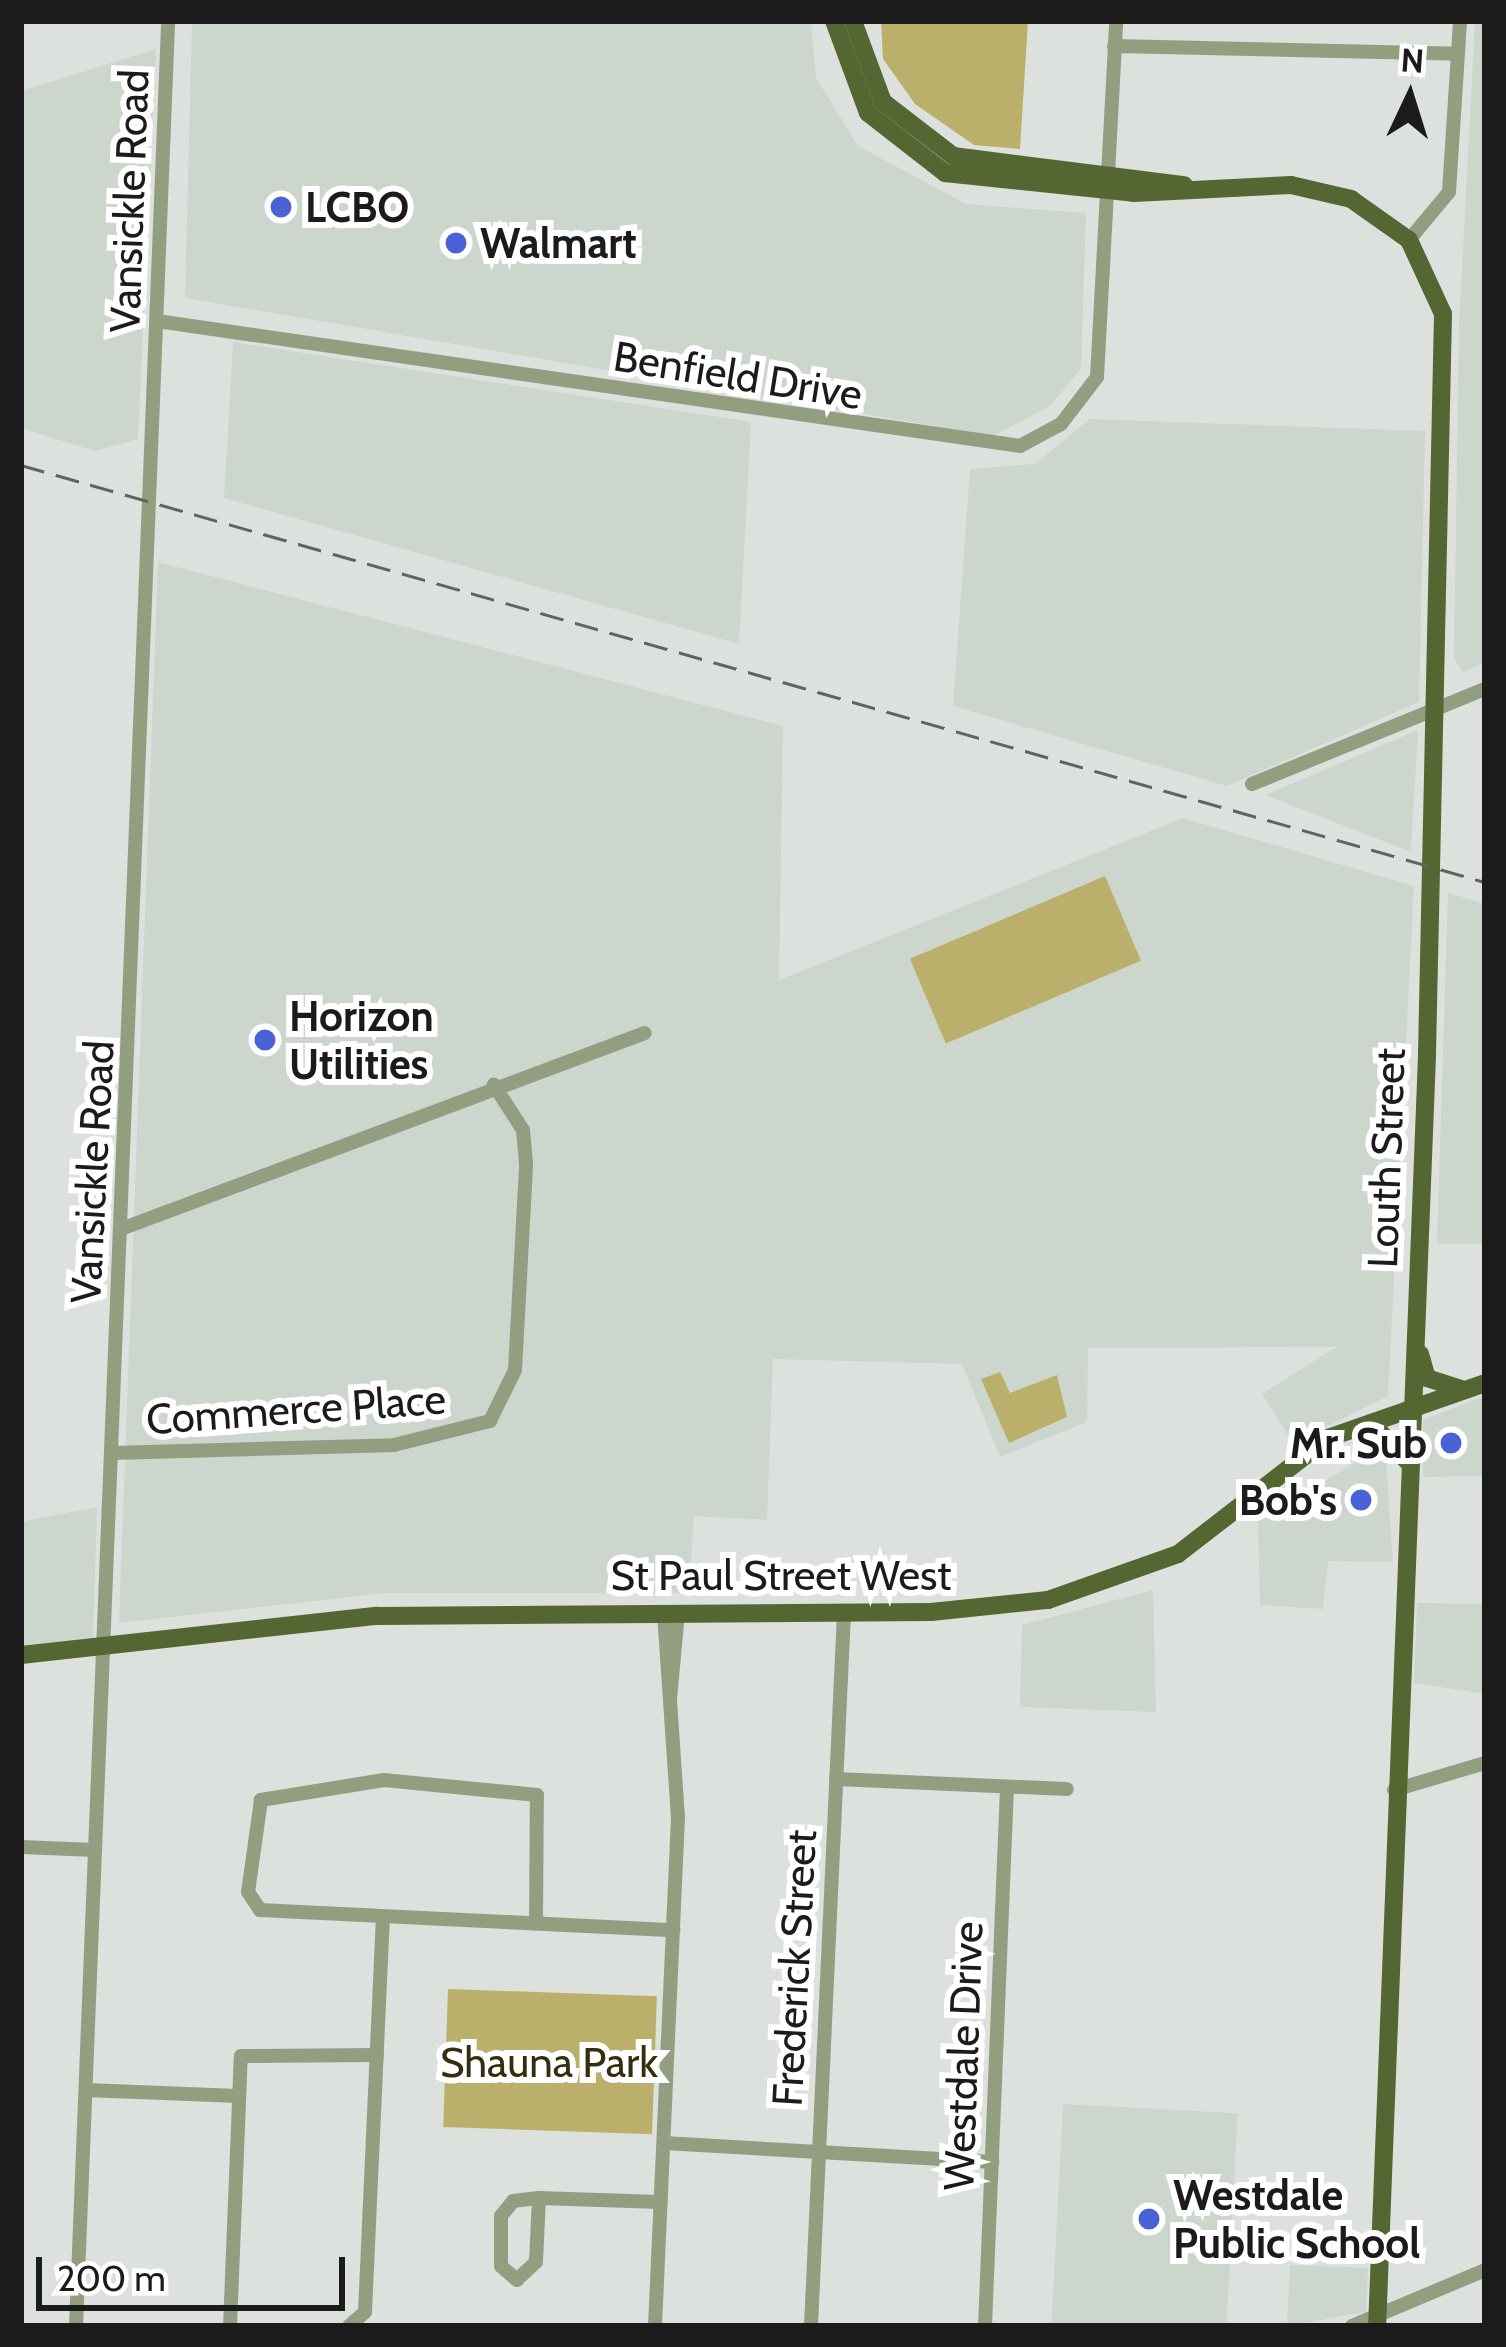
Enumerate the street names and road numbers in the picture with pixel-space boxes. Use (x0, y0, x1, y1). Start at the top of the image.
street label: Vansickle Road (99, 68, 159, 334)
street label: Benfield Drive (610, 330, 866, 420)
street label: Vansickle Road (60, 1039, 124, 1305)
street label: Louth Street (1357, 1047, 1415, 1269)
street label: Commerce Place (145, 1373, 447, 1445)
street label: St Paul Street West (611, 1550, 951, 1600)
street label: Frederick Street (762, 1829, 826, 2107)
street label: Westdale Drive (933, 1921, 993, 2191)

